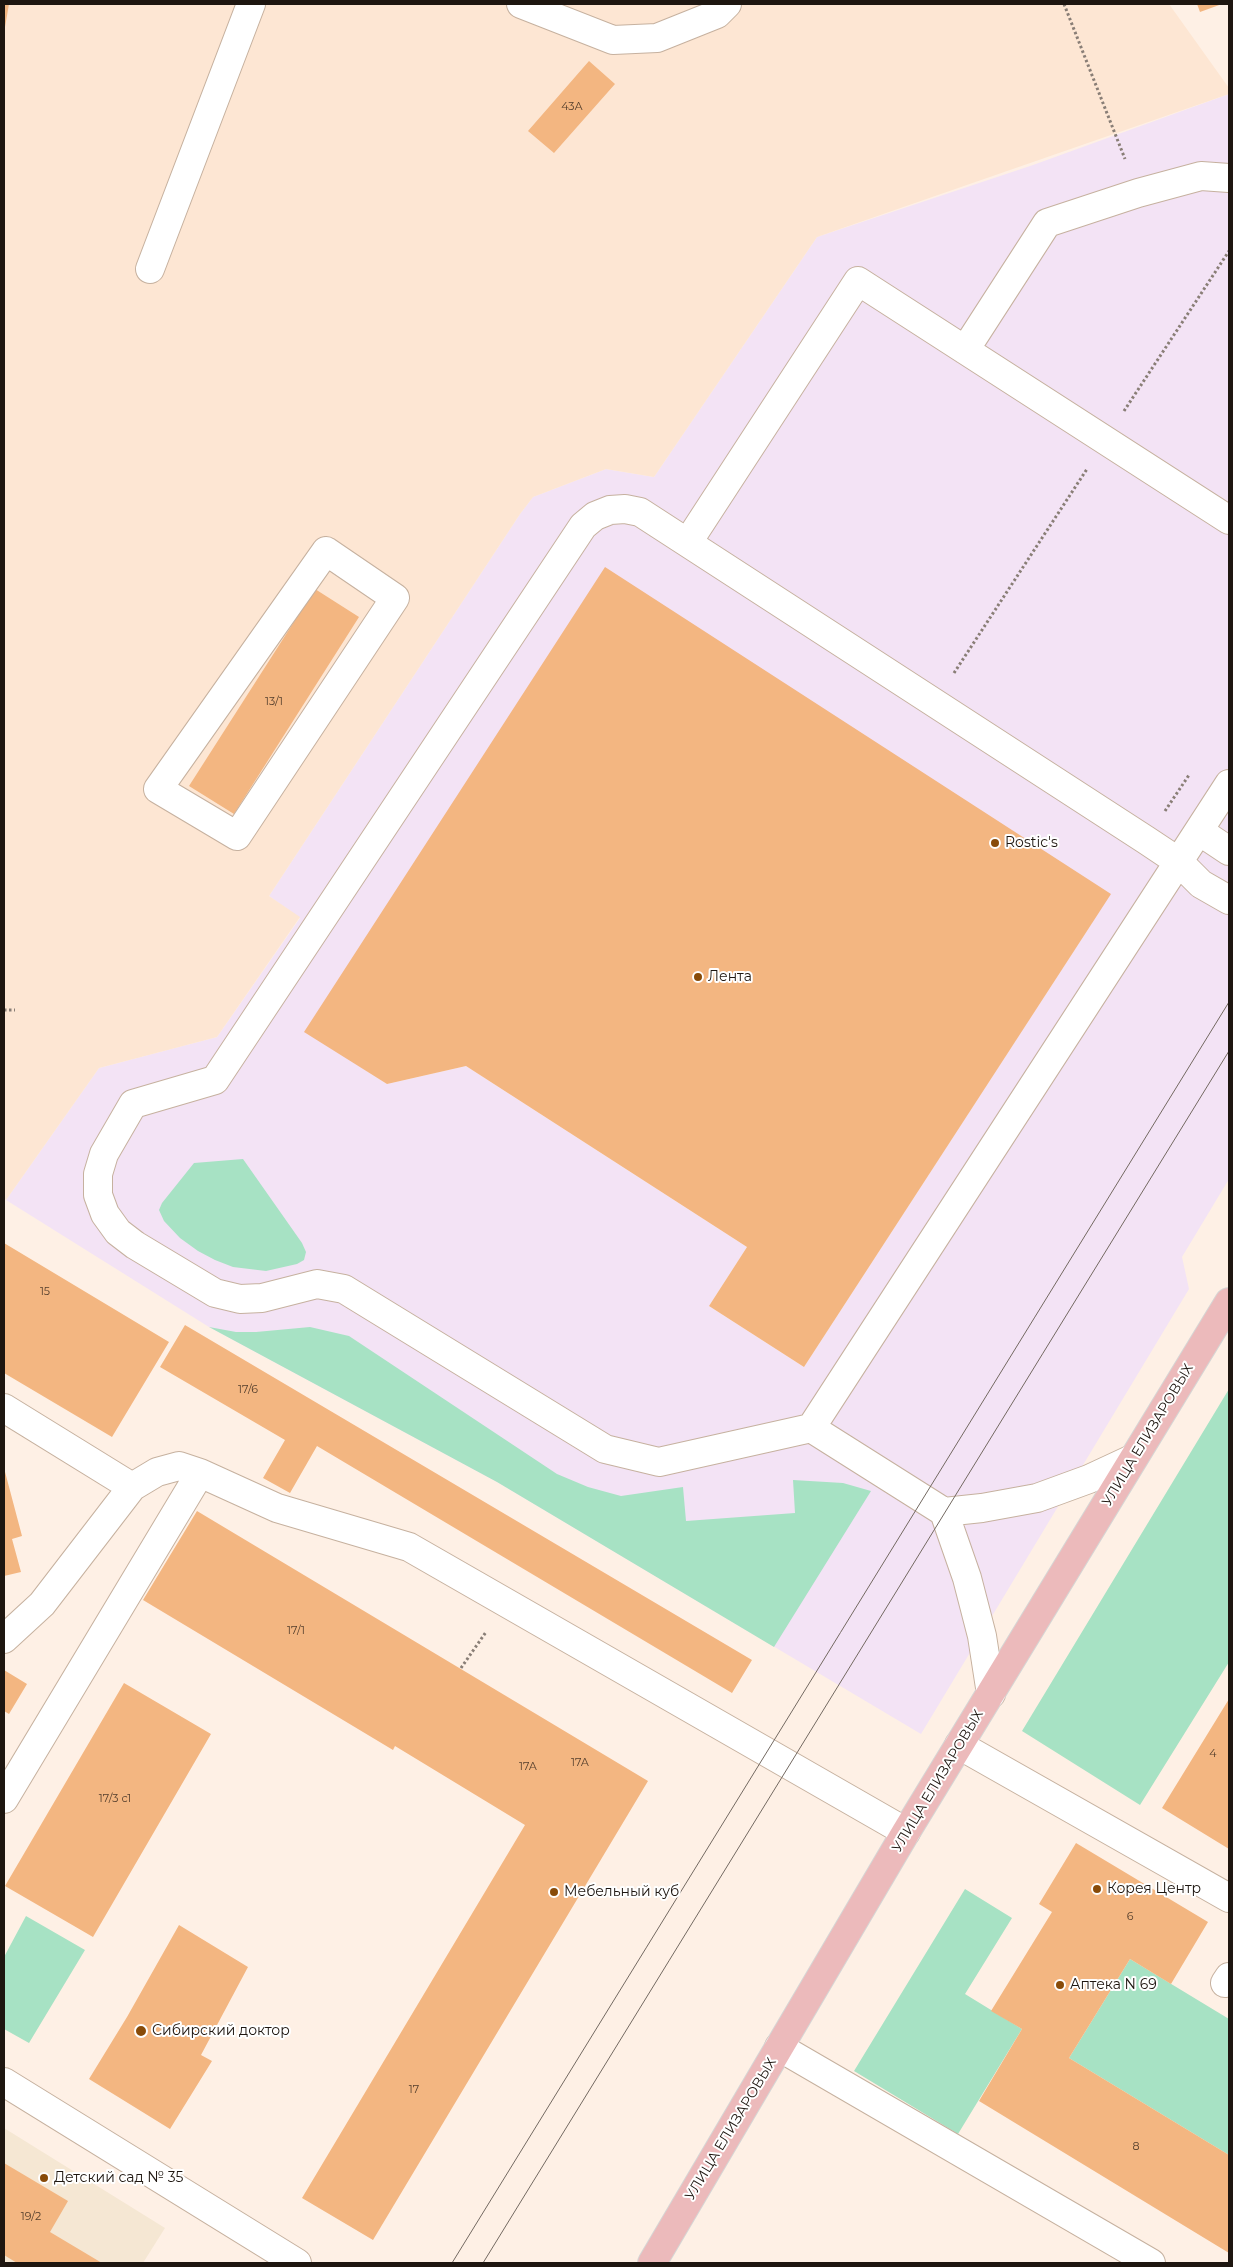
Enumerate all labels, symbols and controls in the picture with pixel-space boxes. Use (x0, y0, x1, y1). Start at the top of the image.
house number: 43А (561, 100, 583, 114)
house number: 13/1 (265, 695, 283, 709)
place label: Rostic's (1005, 835, 1058, 851)
marker: Rostic's (989, 837, 1001, 849)
place label: Лента (708, 969, 752, 985)
marker: Лента (692, 971, 704, 983)
house number: 15 (40, 1285, 50, 1299)
street label: УЛИЦА ЕЛИЗАРОВЫХ (1099, 1361, 1197, 1509)
house number: 17/6 (238, 1383, 258, 1397)
house number: 17/1 (287, 1624, 305, 1638)
street label: УЛИЦА ЕЛИЗАРОВЫХ (889, 1707, 987, 1855)
house number: 4 (1209, 1747, 1217, 1761)
house number: 17А (571, 1756, 589, 1770)
house number: 17А (519, 1760, 537, 1774)
house number: 17/3 с1 (99, 1792, 131, 1806)
place label: Корея Центр (1107, 1881, 1201, 1897)
marker: Корея Центр (1091, 1883, 1103, 1895)
place label: Мебельный куб (564, 1884, 679, 1900)
marker: Мебельный куб (548, 1886, 560, 1898)
house number: 6 (1127, 1910, 1133, 1924)
place label: Аптека N 69 (1070, 1977, 1157, 1993)
marker: Аптека N 69 (1054, 1979, 1066, 1991)
place label: Сибирский доктор (152, 2023, 290, 2039)
marker: Сибирский доктор (134, 2024, 148, 2038)
street label: УЛИЦА ЕЛИЗАРОВЫХ (682, 2055, 780, 2203)
house number: 17 (409, 2083, 419, 2097)
house number: 8 (1132, 2140, 1140, 2154)
place label: Детский сад № 35 (54, 2170, 183, 2186)
marker: Детский сад № 35 (38, 2172, 50, 2184)
house number: 19/2 (21, 2210, 41, 2224)

